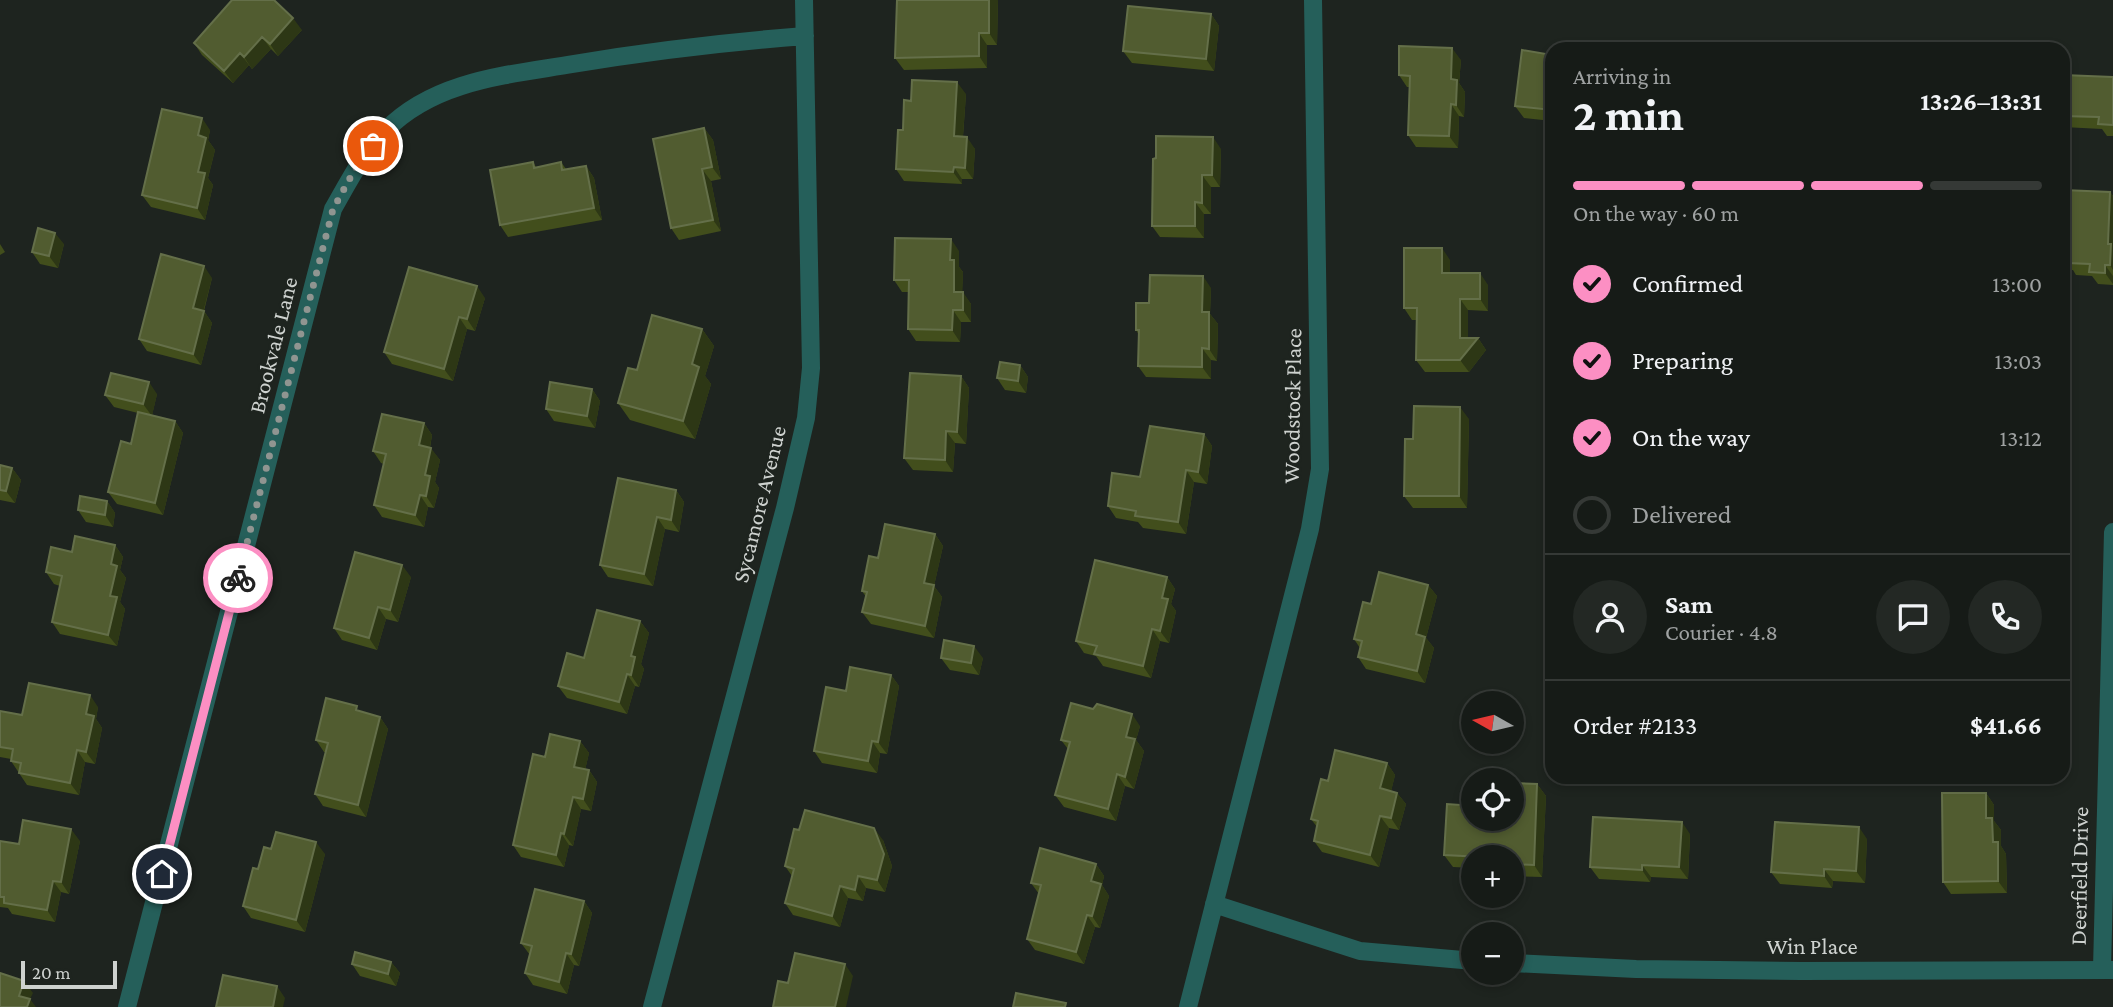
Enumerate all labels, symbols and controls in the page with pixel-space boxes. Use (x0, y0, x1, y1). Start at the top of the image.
text: Arriving in (1573, 63, 1671, 89)
text: 13:26–13:31 (1920, 87, 2042, 116)
text: 2 min (1573, 89, 1684, 140)
pin (343, 116, 403, 176)
icon: bag (354, 127, 392, 165)
text: On the way · 60 m (1573, 200, 1739, 226)
icon: check (1573, 265, 1611, 303)
text: Confirmed (1632, 269, 1743, 298)
text: 13:00 (1992, 271, 2042, 297)
street label: Brookvale Lane (243, 274, 303, 416)
street label: Woodstock Place (1278, 328, 1306, 484)
icon: check (1573, 342, 1611, 380)
text: Preparing (1632, 346, 1733, 375)
text: 13:03 (1994, 348, 2042, 374)
icon: check (1573, 419, 1611, 457)
street label: Sycamore Avenue (727, 423, 791, 585)
text: On the way (1632, 423, 1750, 452)
text: 13:12 (2000, 425, 2042, 451)
text: Delivered (1632, 500, 1731, 529)
courier (203, 543, 273, 613)
icon: bike (219, 559, 257, 597)
button: person (1573, 580, 1647, 654)
button: chat (1876, 580, 1950, 654)
button: phone (1968, 580, 2042, 654)
text: Sam (1665, 590, 1713, 619)
text: Courier · 4.8 (1665, 619, 1778, 645)
north arrow (1461, 691, 1524, 754)
map controls (1461, 691, 1524, 985)
text: Order #2133 (1573, 711, 1697, 740)
text: $41.66 (1970, 711, 2042, 740)
button: locate (1461, 768, 1524, 831)
street label: Deerfield Drive (2065, 806, 2093, 946)
pin (132, 844, 192, 904)
button: + (1461, 845, 1524, 908)
icon: home (143, 855, 181, 893)
button: − (1461, 922, 1524, 985)
street label: Win Place (1766, 933, 1858, 959)
scale bar (21, 958, 117, 990)
text: 20 m (32, 962, 71, 983)

